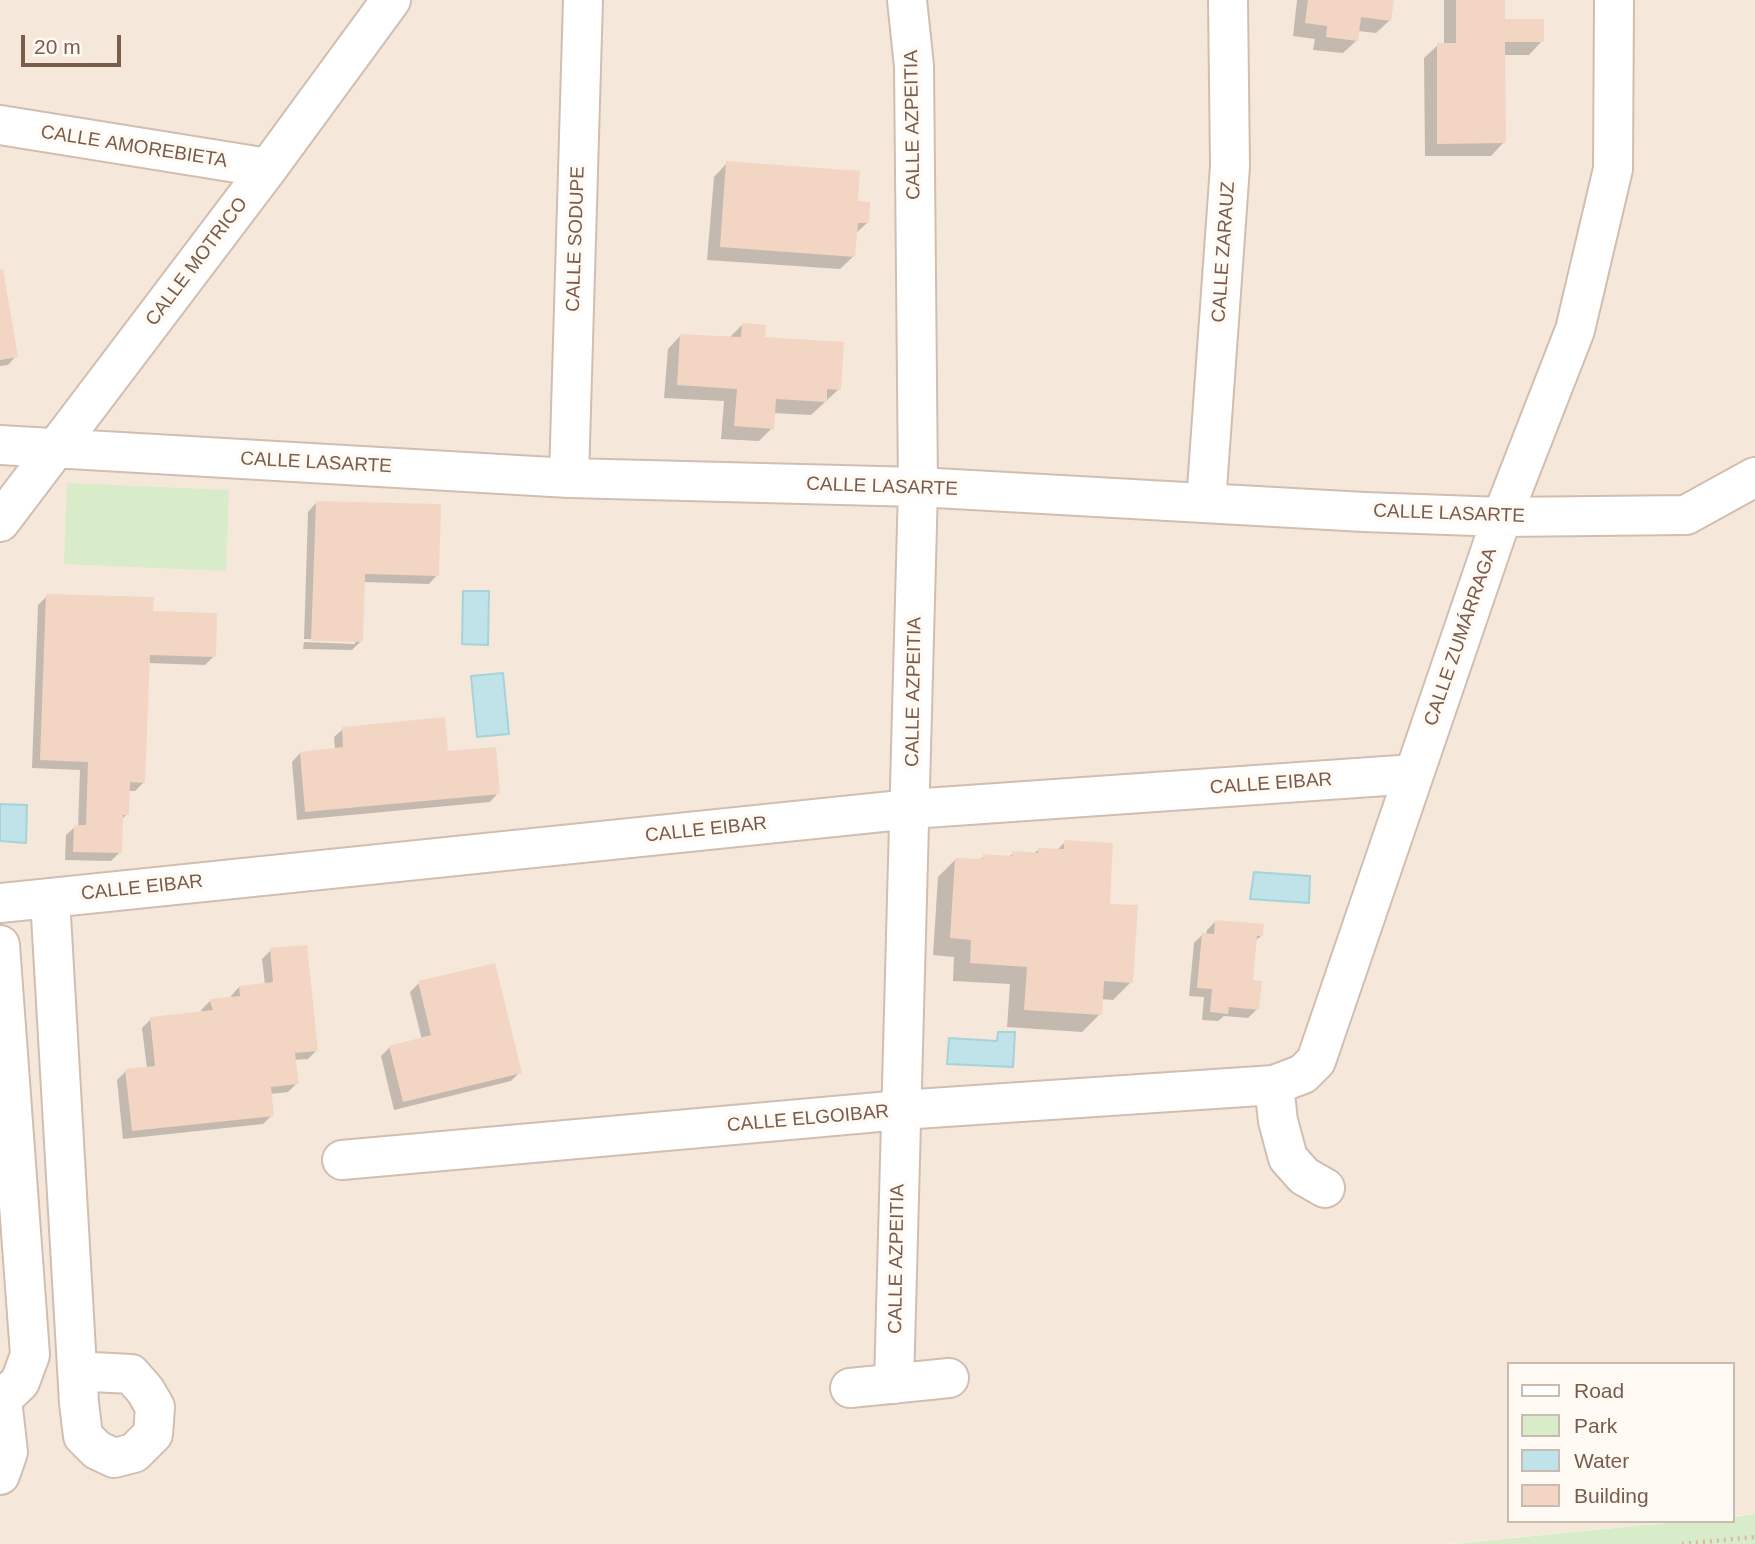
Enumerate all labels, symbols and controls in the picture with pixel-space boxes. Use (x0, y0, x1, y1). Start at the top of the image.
scale bar (24, 21, 124, 65)
text: 20 m (34, 35, 81, 58)
street label: CALLE AZPEITIA (900, 50, 926, 200)
street label: CALLE AMOREBIETA (39, 121, 229, 173)
street label: CALLE SODUPE (562, 166, 590, 312)
street label: CALLE ZARAUZ (1208, 181, 1240, 323)
street label: CALLE MOTRICO (141, 193, 253, 331)
street label: CALLE LASARTE (240, 448, 392, 478)
street label: CALLE LASARTE (806, 473, 958, 501)
street label: CALLE LASARTE (1373, 500, 1525, 528)
street label: CALLE ZUMÁRRAGA (1420, 545, 1502, 729)
street label: CALLE AZPEITIA (901, 617, 927, 767)
street label: CALLE EIBAR (1209, 768, 1333, 800)
street label: CALLE EIBAR (644, 812, 768, 848)
street label: CALLE EIBAR (80, 870, 204, 906)
street label: CALLE ELGOIBAR (726, 1101, 890, 1137)
street label: CALLE AZPEITIA (884, 1184, 910, 1334)
legend (1506, 1362, 1734, 1523)
text: Road (1574, 1379, 1624, 1402)
text: Park (1574, 1414, 1617, 1437)
text: Water (1574, 1449, 1629, 1472)
text: Building (1574, 1484, 1649, 1507)

